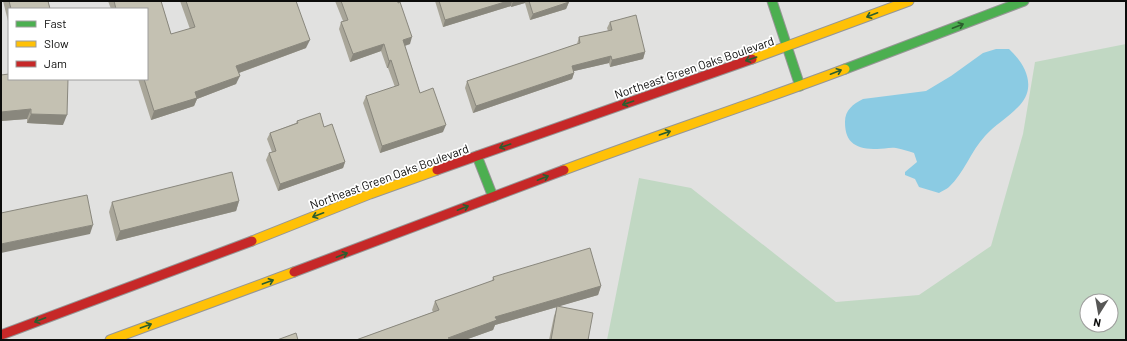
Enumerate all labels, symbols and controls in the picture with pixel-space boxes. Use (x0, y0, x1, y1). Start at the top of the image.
legend (8, 8, 148, 80)
one-way arrow (867, 11, 879, 19)
text: Fast (44, 16, 67, 30)
one-way arrow (951, 21, 963, 29)
street label: Northeast Green Oaks Boulevard (612, 33, 776, 101)
text: Slow (44, 36, 69, 50)
text: Jam (44, 56, 67, 70)
one-way arrow (745, 56, 757, 64)
one-way arrow (830, 68, 843, 75)
one-way arrow (622, 99, 634, 107)
one-way arrow (658, 129, 671, 136)
street label: Northeast Green Oaks Boulevard (308, 141, 470, 211)
one-way arrow (499, 143, 512, 150)
one-way arrow (537, 173, 549, 181)
one-way arrow (457, 204, 469, 212)
one-way arrow (312, 212, 324, 220)
one-way arrow (335, 250, 347, 258)
one-way arrow (262, 278, 275, 285)
north arrow (1079, 293, 1119, 333)
text: N (1092, 316, 1102, 330)
one-way arrow (35, 317, 47, 325)
one-way arrow (140, 322, 152, 330)

